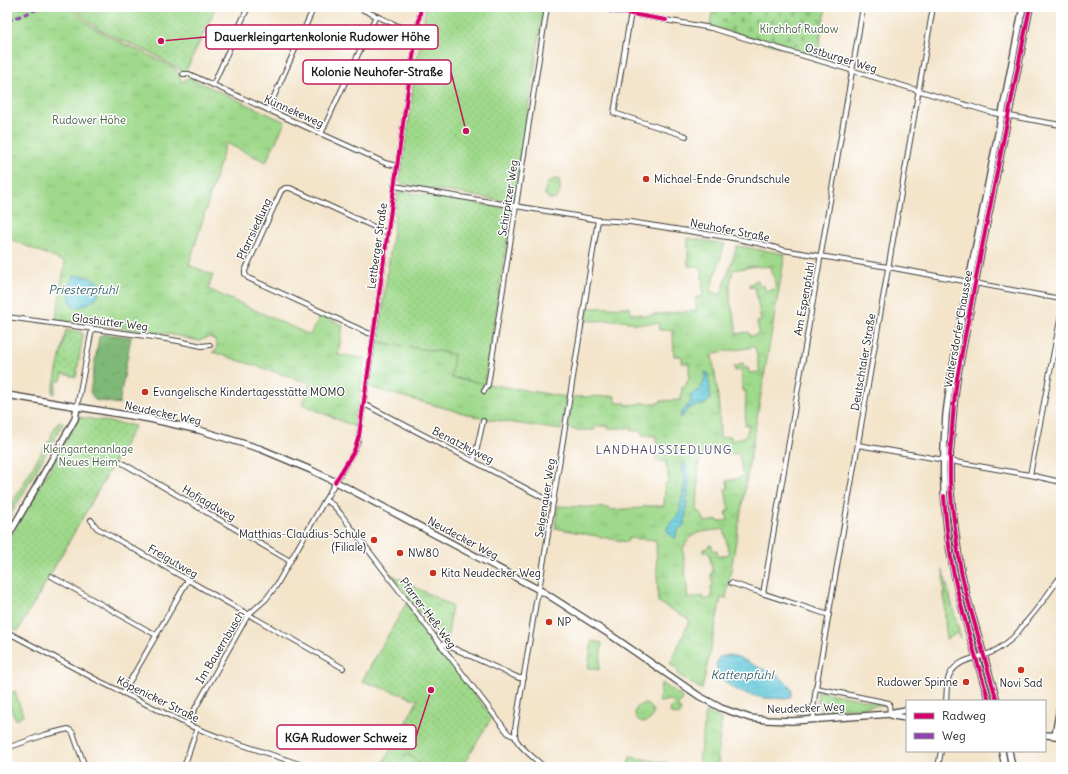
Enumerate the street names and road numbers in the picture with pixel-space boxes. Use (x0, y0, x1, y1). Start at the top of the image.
street label: Ostburger Weg (803, 40, 879, 76)
street label: Künnekeweg (262, 92, 326, 130)
street label: Schirpitzer Weg (495, 159, 521, 237)
street label: Pfarrsiedlung (234, 196, 274, 262)
street label: Lettberger Straße (364, 202, 390, 290)
street label: Neuhofer Straße (689, 215, 771, 245)
street label: Am Espenpfuhl (791, 261, 817, 337)
street label: Waltersdorfer Chaussee (941, 269, 975, 389)
street label: Glashütter Weg (71, 310, 149, 334)
street label: Deutschtaler Straße (848, 312, 878, 412)
street label: Neudecker Weg (123, 398, 203, 428)
street label: Benatzkyweg (430, 423, 496, 467)
street label: Selgenauer Weg (532, 457, 558, 539)
street label: Hofjagdweg (180, 482, 238, 524)
street label: Neudecker Weg (425, 514, 501, 562)
street label: Freigutweg (146, 541, 200, 581)
street label: Pfarrer-Heß-Weg (397, 575, 459, 651)
street label: Im Bauernbusch (193, 608, 247, 686)
street label: Köpenicker Straße (114, 673, 202, 725)
street label: Neudecker Weg (767, 700, 845, 716)

